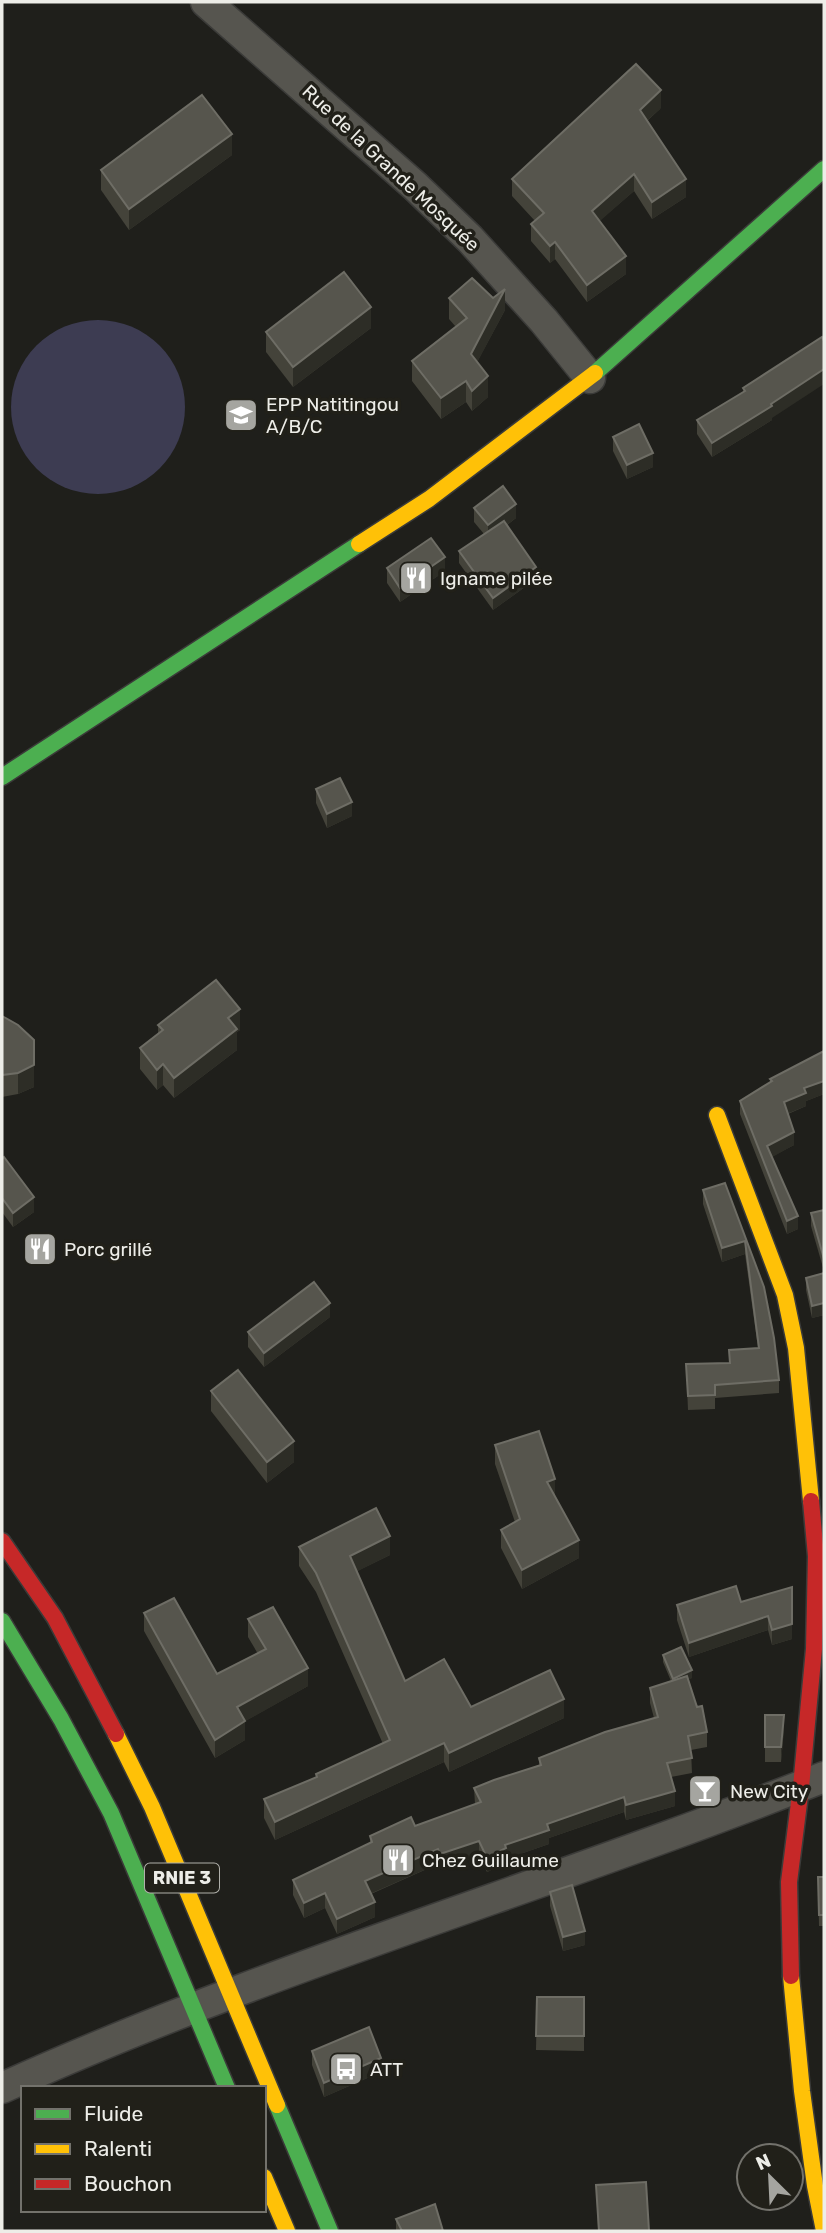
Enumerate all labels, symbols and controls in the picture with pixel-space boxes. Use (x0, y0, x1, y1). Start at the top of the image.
street label: Rue de la Grande Mosquée (298, 80, 484, 256)
place label: EPP Natitingou A/B/C (266, 393, 399, 438)
school or university icon: EPP Natitingou A/B/C (222, 396, 260, 434)
restaurant icon: Igname pilée (397, 559, 435, 597)
place label: Igname pilée (440, 567, 553, 590)
restaurant icon: Porc grillé (21, 1230, 59, 1268)
place label: Porc grillé (64, 1238, 152, 1261)
bar icon: New City (686, 1772, 724, 1810)
place label: New City (730, 1780, 808, 1803)
restaurant icon: Chez Guillaume (379, 1841, 417, 1879)
place label: Chez Guillaume (422, 1849, 559, 1872)
road number: RNIE 3 (145, 1864, 219, 1892)
bus stop icon: ATT (327, 2050, 365, 2088)
place label: ATT (370, 2058, 403, 2081)
legend (21, 2086, 266, 2212)
text: Fluide (84, 2101, 143, 2126)
text: Ralenti (84, 2136, 152, 2161)
north arrow (735, 2142, 805, 2212)
text: N (752, 2149, 774, 2175)
text: Bouchon (84, 2171, 172, 2196)

